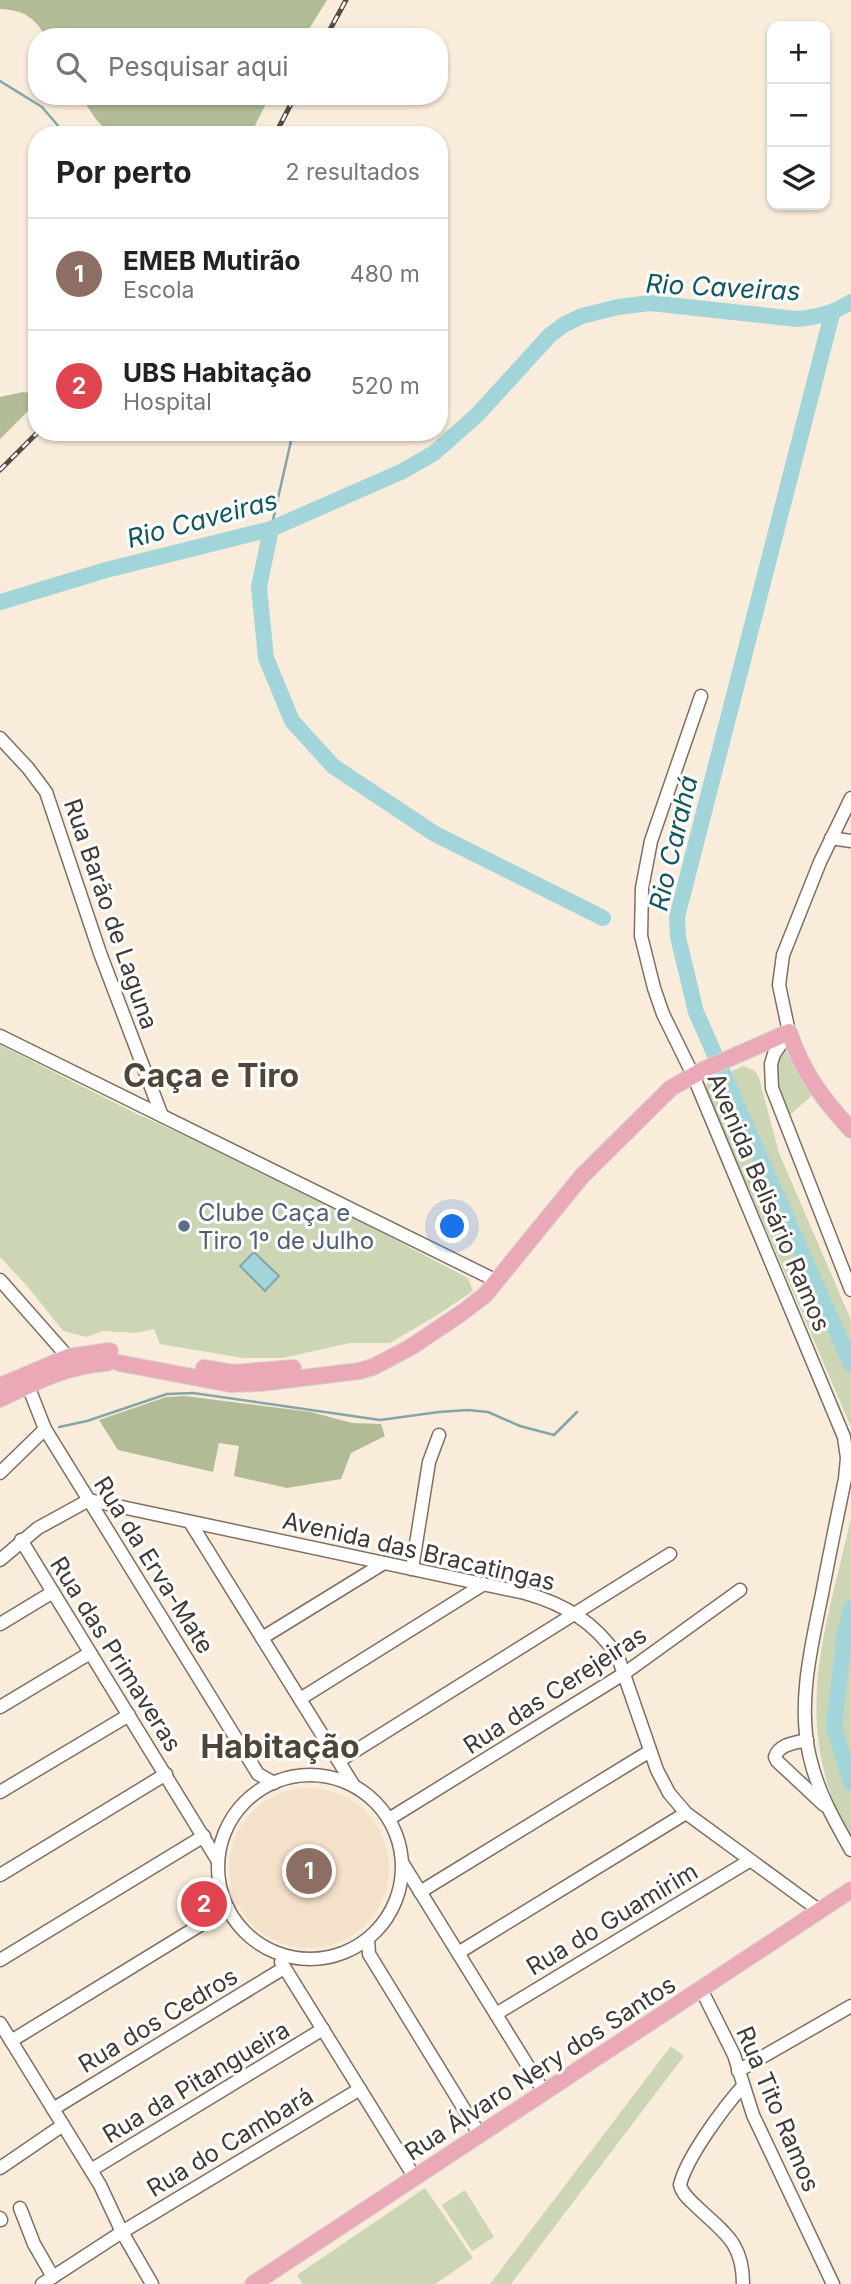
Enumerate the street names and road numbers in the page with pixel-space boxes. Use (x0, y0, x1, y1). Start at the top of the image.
street label: Rua Barão de Laguna (58, 795, 164, 1033)
street label: Avenida Belisário Ramos (701, 1069, 837, 1335)
street label: Rua da Erva-Mate (88, 1471, 220, 1659)
street label: Avenida das Bracatingas (280, 1506, 558, 1596)
street label: Rua das Primaveras (44, 1551, 188, 1757)
street label: Rua das Cerejeiras (458, 1620, 652, 1760)
street label: Rua do Guamirim (521, 1857, 703, 1981)
street label: Rua dos Cedros (73, 1961, 243, 2079)
street label: Rua Álvaro Nery dos Santos (399, 1969, 681, 2166)
street label: Rua da Pitangueira (97, 2015, 295, 2149)
street label: Rua Tito Ramos (730, 2022, 826, 2196)
street label: Rua do Cambará (142, 2081, 318, 2203)

